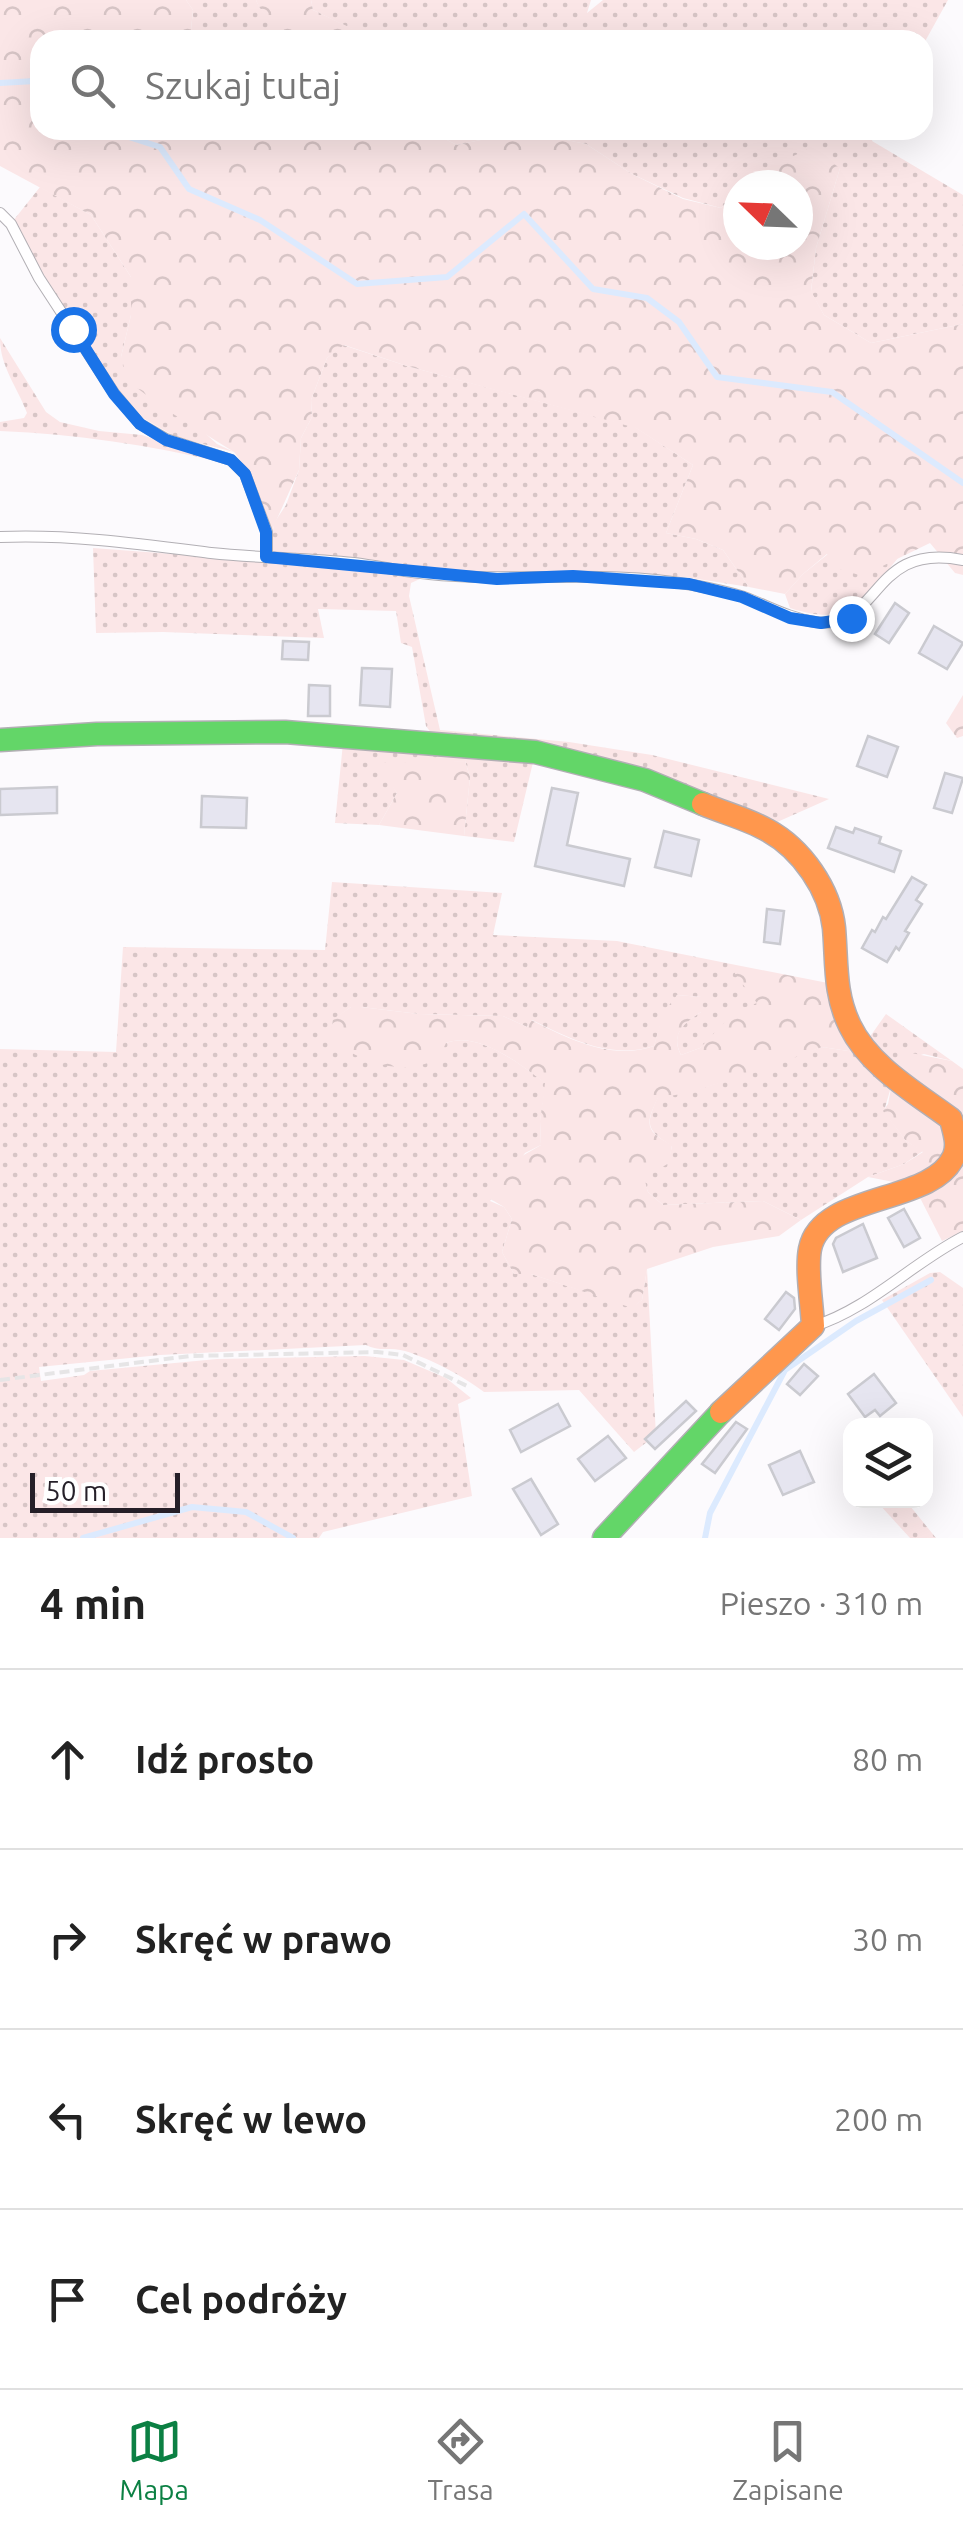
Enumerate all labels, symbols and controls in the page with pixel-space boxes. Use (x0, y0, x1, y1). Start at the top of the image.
search box (30, 30, 933, 140)
icon: search (65, 58, 120, 113)
text: Szukaj tutaj (145, 64, 341, 106)
north arrow (723, 170, 813, 260)
route start (51, 307, 97, 353)
route end (829, 596, 875, 642)
map controls (843, 1418, 933, 1508)
button: layers (843, 1418, 933, 1508)
scale bar (30, 1468, 180, 1512)
text: 50 m (45, 1475, 107, 1506)
text: 4 min (40, 1580, 146, 1627)
text: Pieszo · 310 m (720, 1585, 923, 1621)
icon: ahead (40, 1732, 95, 1787)
text: Idź prosto (135, 1738, 314, 1780)
text: 80 m (852, 1741, 923, 1777)
icon: right (40, 1912, 95, 1967)
text: Skręć w prawo (135, 1918, 392, 1960)
text: 30 m (852, 1921, 923, 1957)
icon: left (40, 2092, 95, 2147)
text: Skręć w lewo (135, 2098, 367, 2140)
text: 200 m (834, 2101, 923, 2137)
icon: arrive (40, 2272, 95, 2327)
text: Cel podróży (135, 2278, 347, 2320)
tab: Mapa (119, 2414, 189, 2505)
tab: Trasa (427, 2414, 494, 2505)
tab: Zapisane (732, 2414, 844, 2505)

